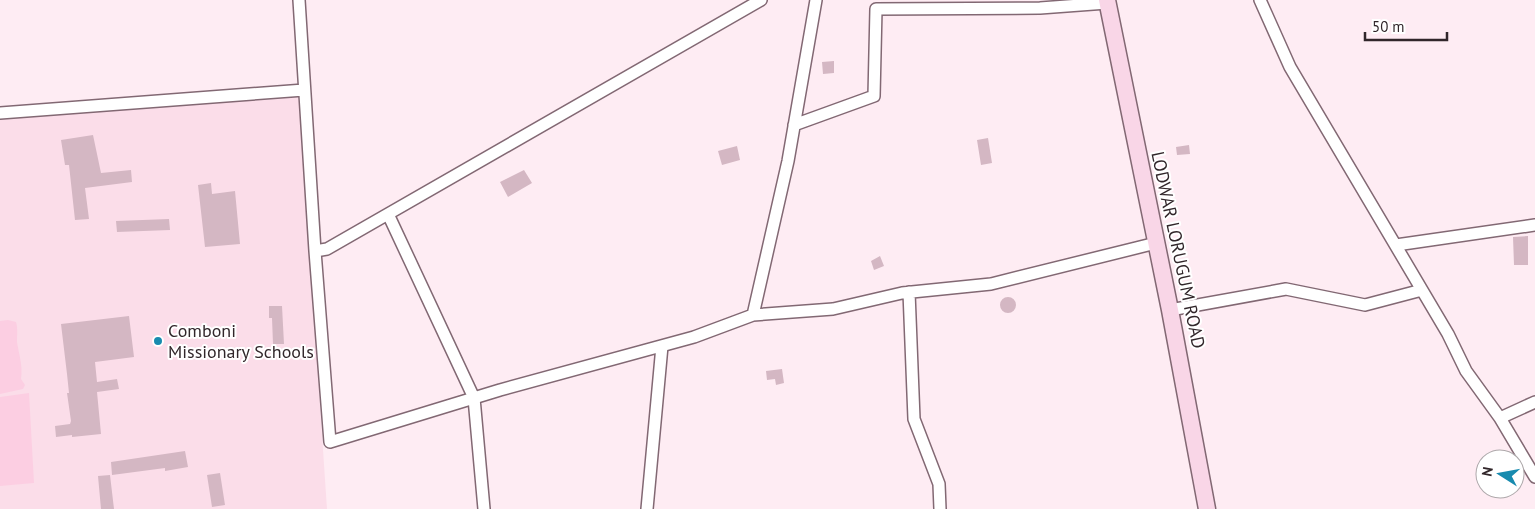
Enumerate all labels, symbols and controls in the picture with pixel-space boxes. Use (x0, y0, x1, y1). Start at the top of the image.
scale bar (1365, 10, 1448, 42)
text: 50 m (1372, 17, 1405, 36)
street label: LODWAR LORUGUM ROAD (1146, 149, 1211, 351)
place label: Comboni Missionary Schools (168, 319, 314, 363)
marker: Comboni Missionary Schools (152, 335, 164, 347)
north arrow (1475, 449, 1525, 499)
text: N (1478, 465, 1497, 478)

